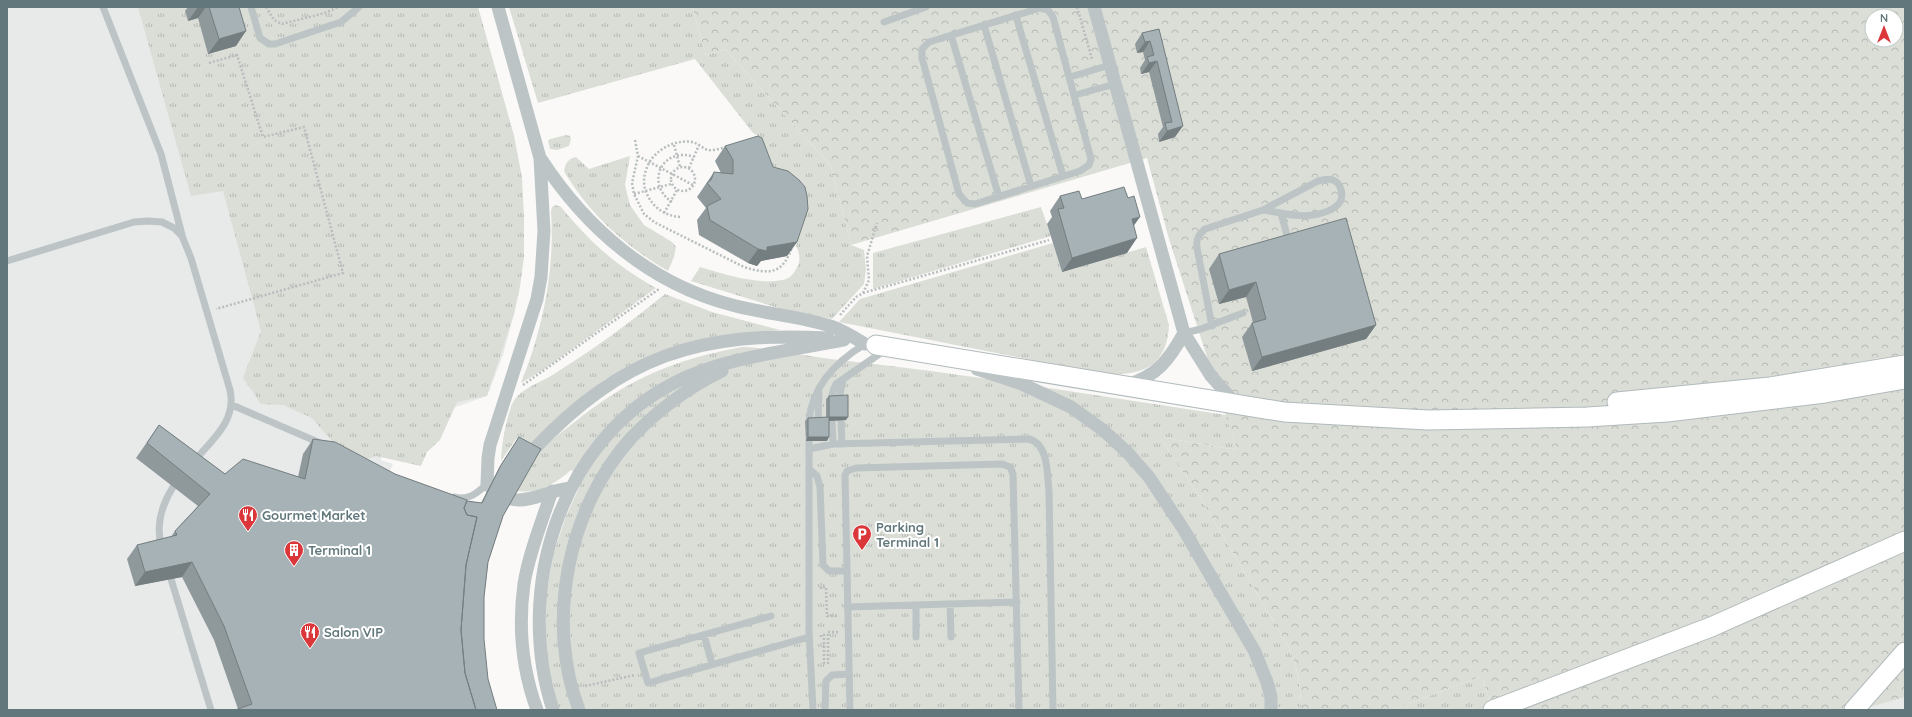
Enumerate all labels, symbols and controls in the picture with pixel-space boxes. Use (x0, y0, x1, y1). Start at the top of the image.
north arrow (1864, 8, 1904, 48)
text: N (1880, 11, 1888, 25)
restaurant icon: Gourmet Market (237, 504, 259, 532)
place label: Gourmet Market (262, 507, 366, 523)
place label: Parking Terminal 1 (876, 519, 939, 550)
parking icon: Parking Terminal 1 (851, 523, 873, 551)
building icon: Terminal 1 (283, 539, 305, 567)
place label: Terminal 1 (308, 542, 371, 558)
restaurant icon: Salon VIP (299, 621, 321, 649)
place label: Salon VIP (324, 624, 383, 640)

